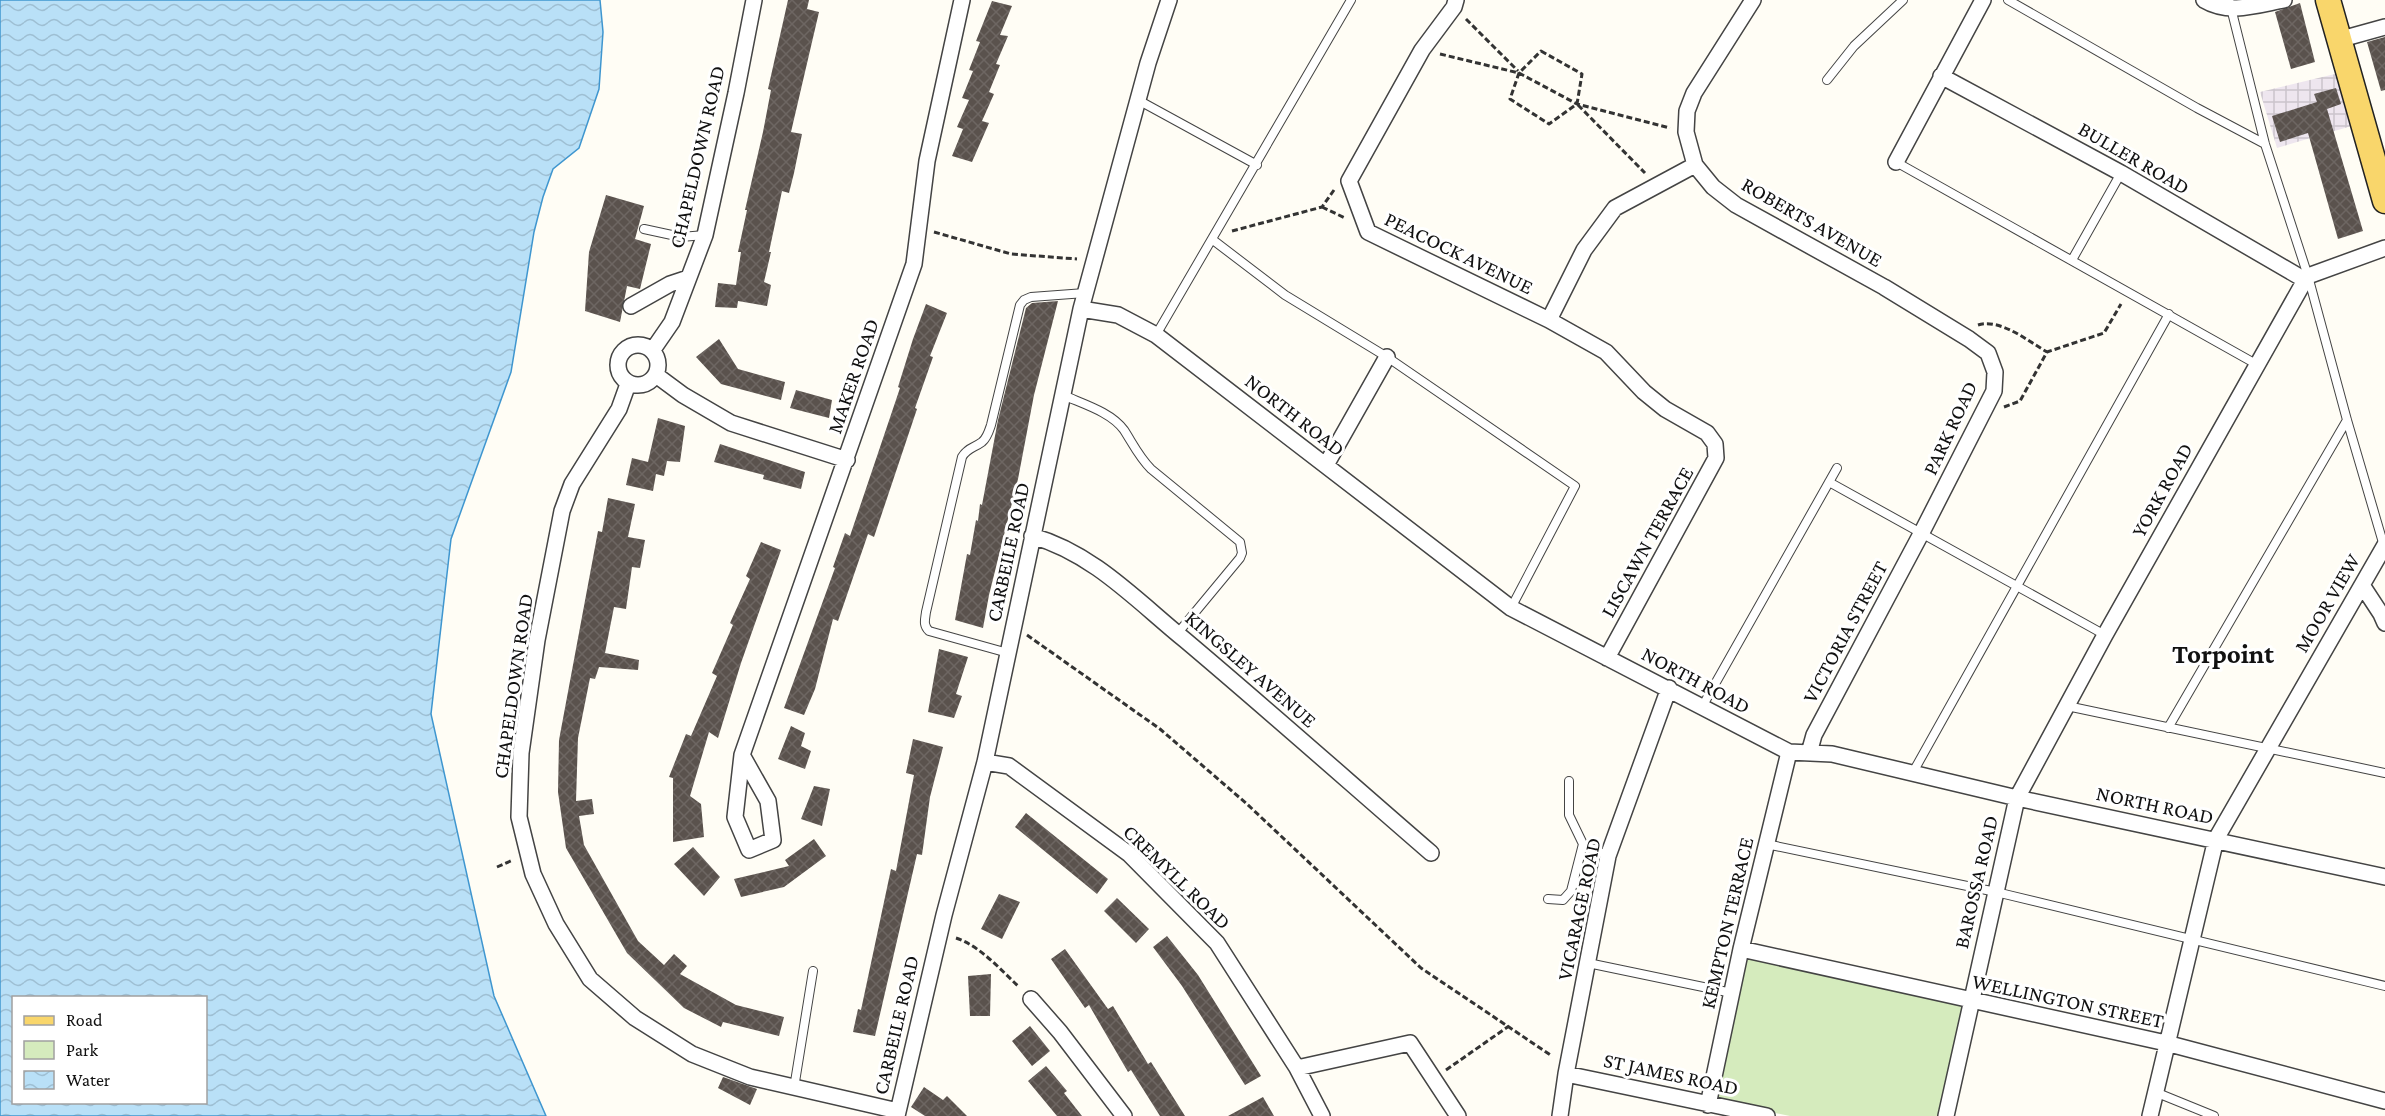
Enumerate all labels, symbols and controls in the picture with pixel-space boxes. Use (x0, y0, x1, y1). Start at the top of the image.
street label: CHAPELDOWN ROAD (664, 63, 730, 251)
street label: BULLER ROAD (2074, 117, 2194, 199)
street label: ROBERTS AVENUE (1737, 172, 1887, 272)
street label: PEACOCK AVENUE (1381, 207, 1537, 299)
street label: MAKER ROAD (822, 315, 884, 437)
street label: NORTH ROAD (1241, 369, 1349, 461)
street label: PARK ROAD (1918, 377, 1982, 479)
street label: YORK ROAD (2126, 439, 2198, 541)
street label: LISCAWN TERRACE (1596, 462, 1698, 622)
street label: CARBEILE ROAD (981, 480, 1035, 624)
street label: MOOR VIEW (2289, 549, 2365, 657)
street label: VICTORIA STREET (1798, 557, 1893, 707)
street label: CHAPELDOWN ROAD (488, 592, 538, 780)
street label: KINGSLEY AVENUE (1181, 606, 1321, 732)
district label: Torpoint (2172, 639, 2274, 669)
street label: NORTH ROAD (1638, 641, 1754, 719)
street label: NORTH ROAD (2094, 781, 2216, 829)
street label: BAROSSA ROAD (1949, 813, 2003, 951)
street label: CREMYLL ROAD (1118, 820, 1236, 934)
street label: VICARAGE ROAD (1552, 835, 1606, 983)
street label: KEMPTON TERRACE (1696, 835, 1758, 1011)
street label: CARBEILE ROAD (868, 953, 924, 1097)
street label: WELLINGTON STREET (1970, 969, 2167, 1033)
legend (12, 996, 207, 1104)
text: Road (66, 1010, 103, 1030)
text: Park (66, 1040, 98, 1060)
street label: ST JAMES ROAD (1601, 1048, 1741, 1100)
text: Water (66, 1070, 111, 1090)

